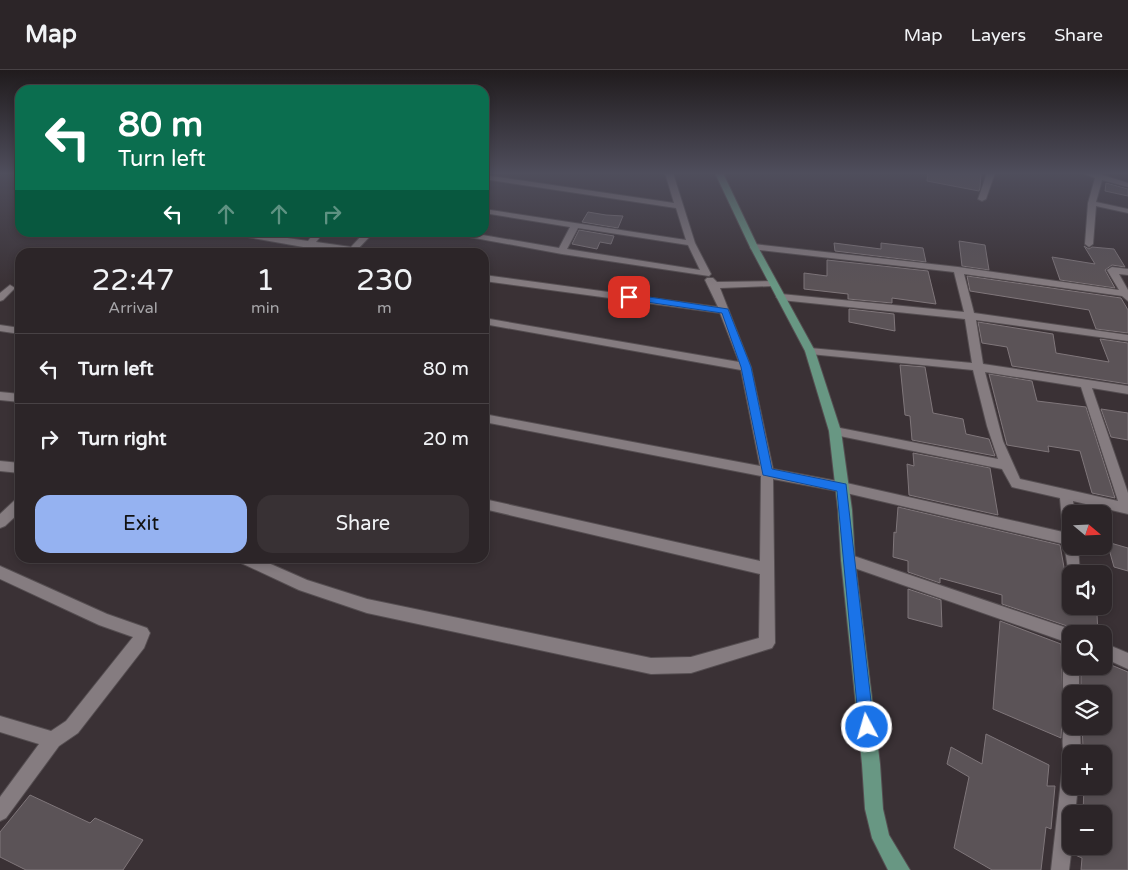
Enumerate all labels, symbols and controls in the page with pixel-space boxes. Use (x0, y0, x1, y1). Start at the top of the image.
text: Map (25, 20, 77, 49)
text: Map (904, 24, 943, 46)
text: Layers (971, 24, 1026, 46)
text: Share (1054, 24, 1103, 46)
text: 80 m (118, 104, 203, 146)
icon: left (35, 105, 100, 170)
text: Turn left (118, 146, 206, 172)
icon: left (159, 200, 187, 228)
icon: ahead (212, 200, 240, 228)
icon: ahead (265, 200, 293, 228)
icon: right (318, 200, 346, 228)
text: 22:47 (91, 262, 175, 299)
text: 1 (256, 262, 275, 299)
text: 230 (356, 262, 413, 299)
pin (608, 276, 650, 318)
icon: arrive (615, 283, 643, 311)
text: Arrival (108, 298, 158, 318)
text: min (251, 298, 280, 318)
text: m (377, 298, 392, 318)
icon: left (35, 355, 63, 383)
text: Turn left (78, 358, 154, 380)
text: 80 m (423, 358, 469, 380)
icon: right (35, 425, 63, 453)
text: Turn right (78, 428, 166, 450)
text: 20 m (423, 428, 469, 450)
button: Exit (35, 495, 247, 553)
button: Share (257, 495, 469, 553)
north arrow (1062, 505, 1112, 555)
map controls (1062, 505, 1112, 855)
button: sound (1062, 565, 1112, 615)
button: search (1062, 625, 1112, 675)
button: layers (1062, 685, 1112, 735)
position arrow (840, 700, 892, 752)
button: + (1062, 745, 1112, 795)
button: − (1062, 805, 1112, 855)

